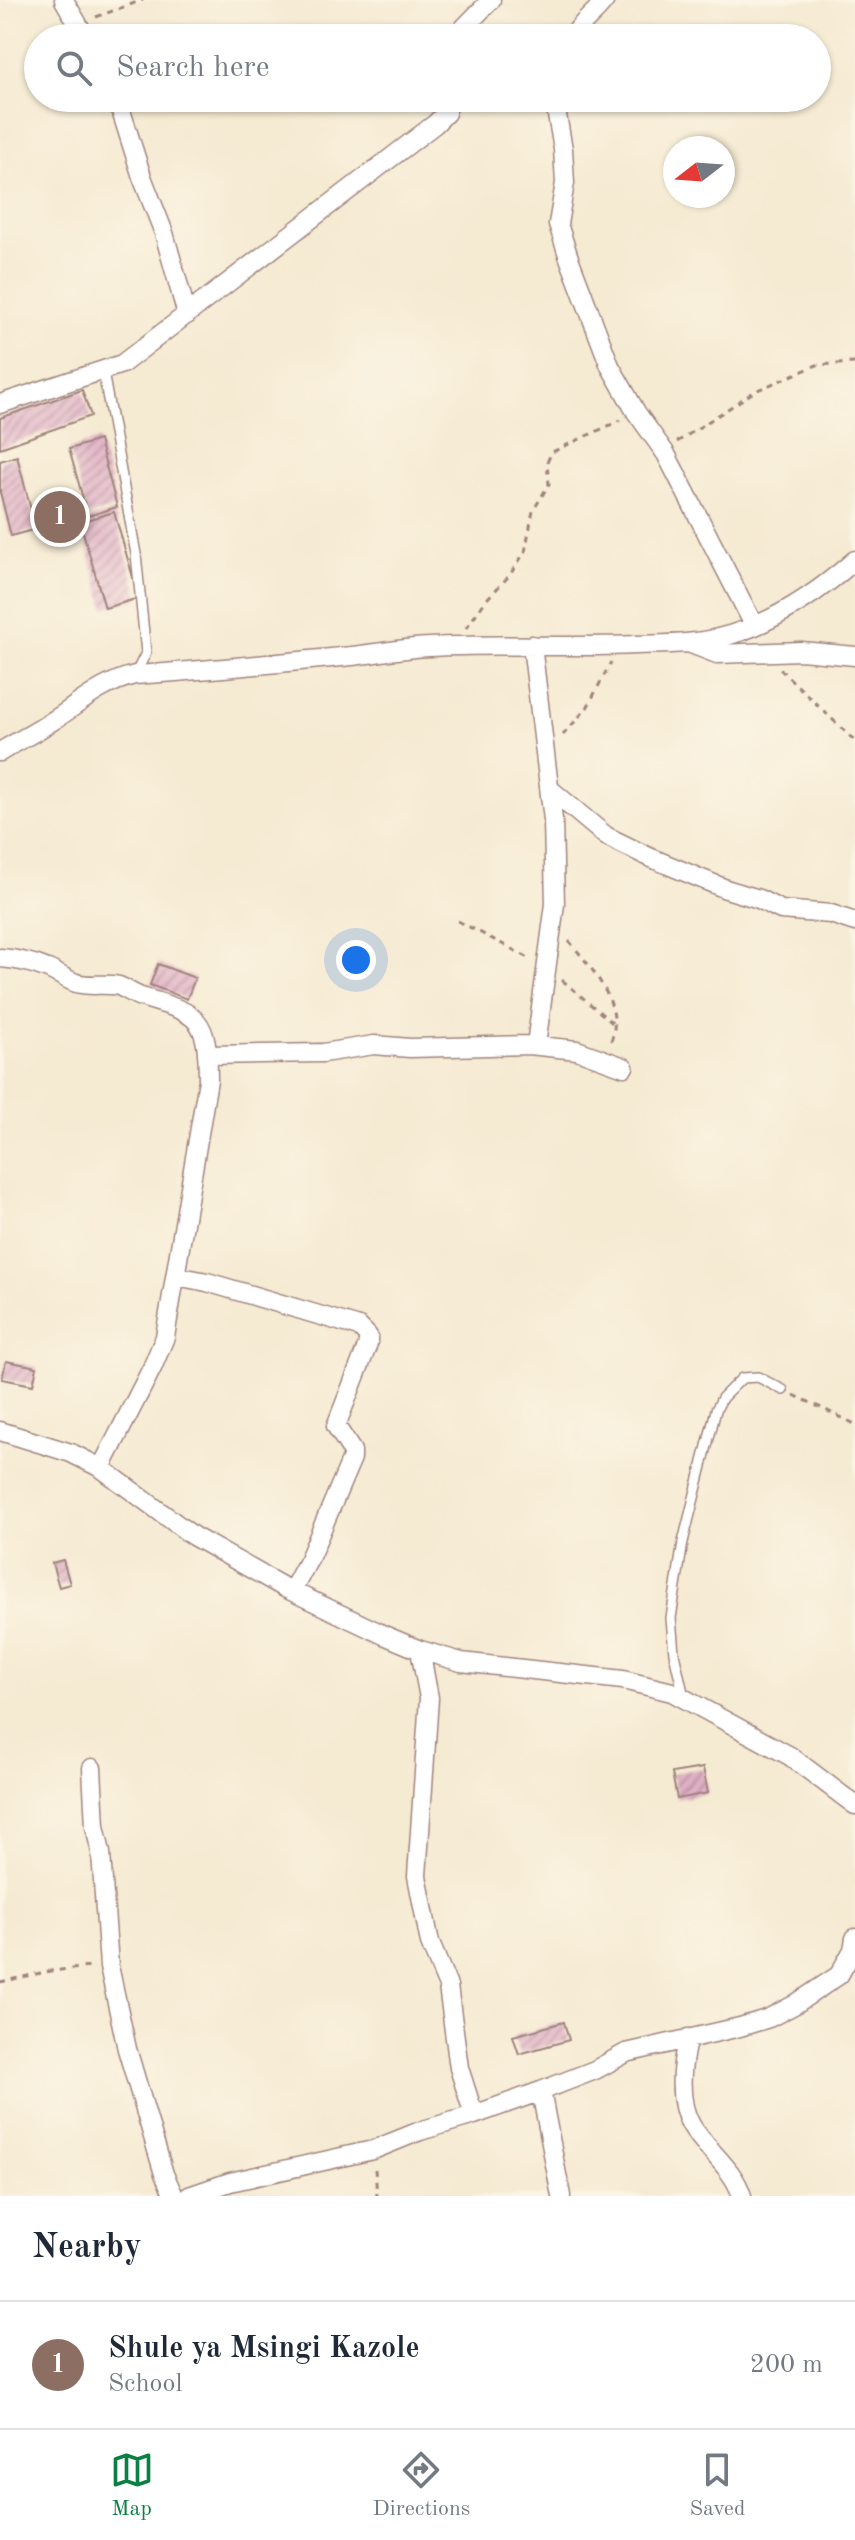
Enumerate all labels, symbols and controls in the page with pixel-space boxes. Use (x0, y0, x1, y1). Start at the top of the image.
search box (24, 24, 831, 112)
icon: search (52, 46, 96, 90)
text: Search here (116, 53, 270, 83)
north arrow (663, 136, 735, 208)
pin: 1 (34, 487, 86, 547)
your location (336, 940, 376, 980)
text: Nearby (32, 2231, 142, 2265)
text: Shule ya Msingi Kazole (108, 2334, 420, 2364)
text: 1 (50, 2352, 66, 2378)
text: 200 m (750, 2352, 823, 2378)
text: School (108, 2371, 182, 2397)
tab: Map (110, 2448, 154, 2523)
tab: Directions (373, 2448, 470, 2523)
tab: Saved (689, 2448, 745, 2523)

